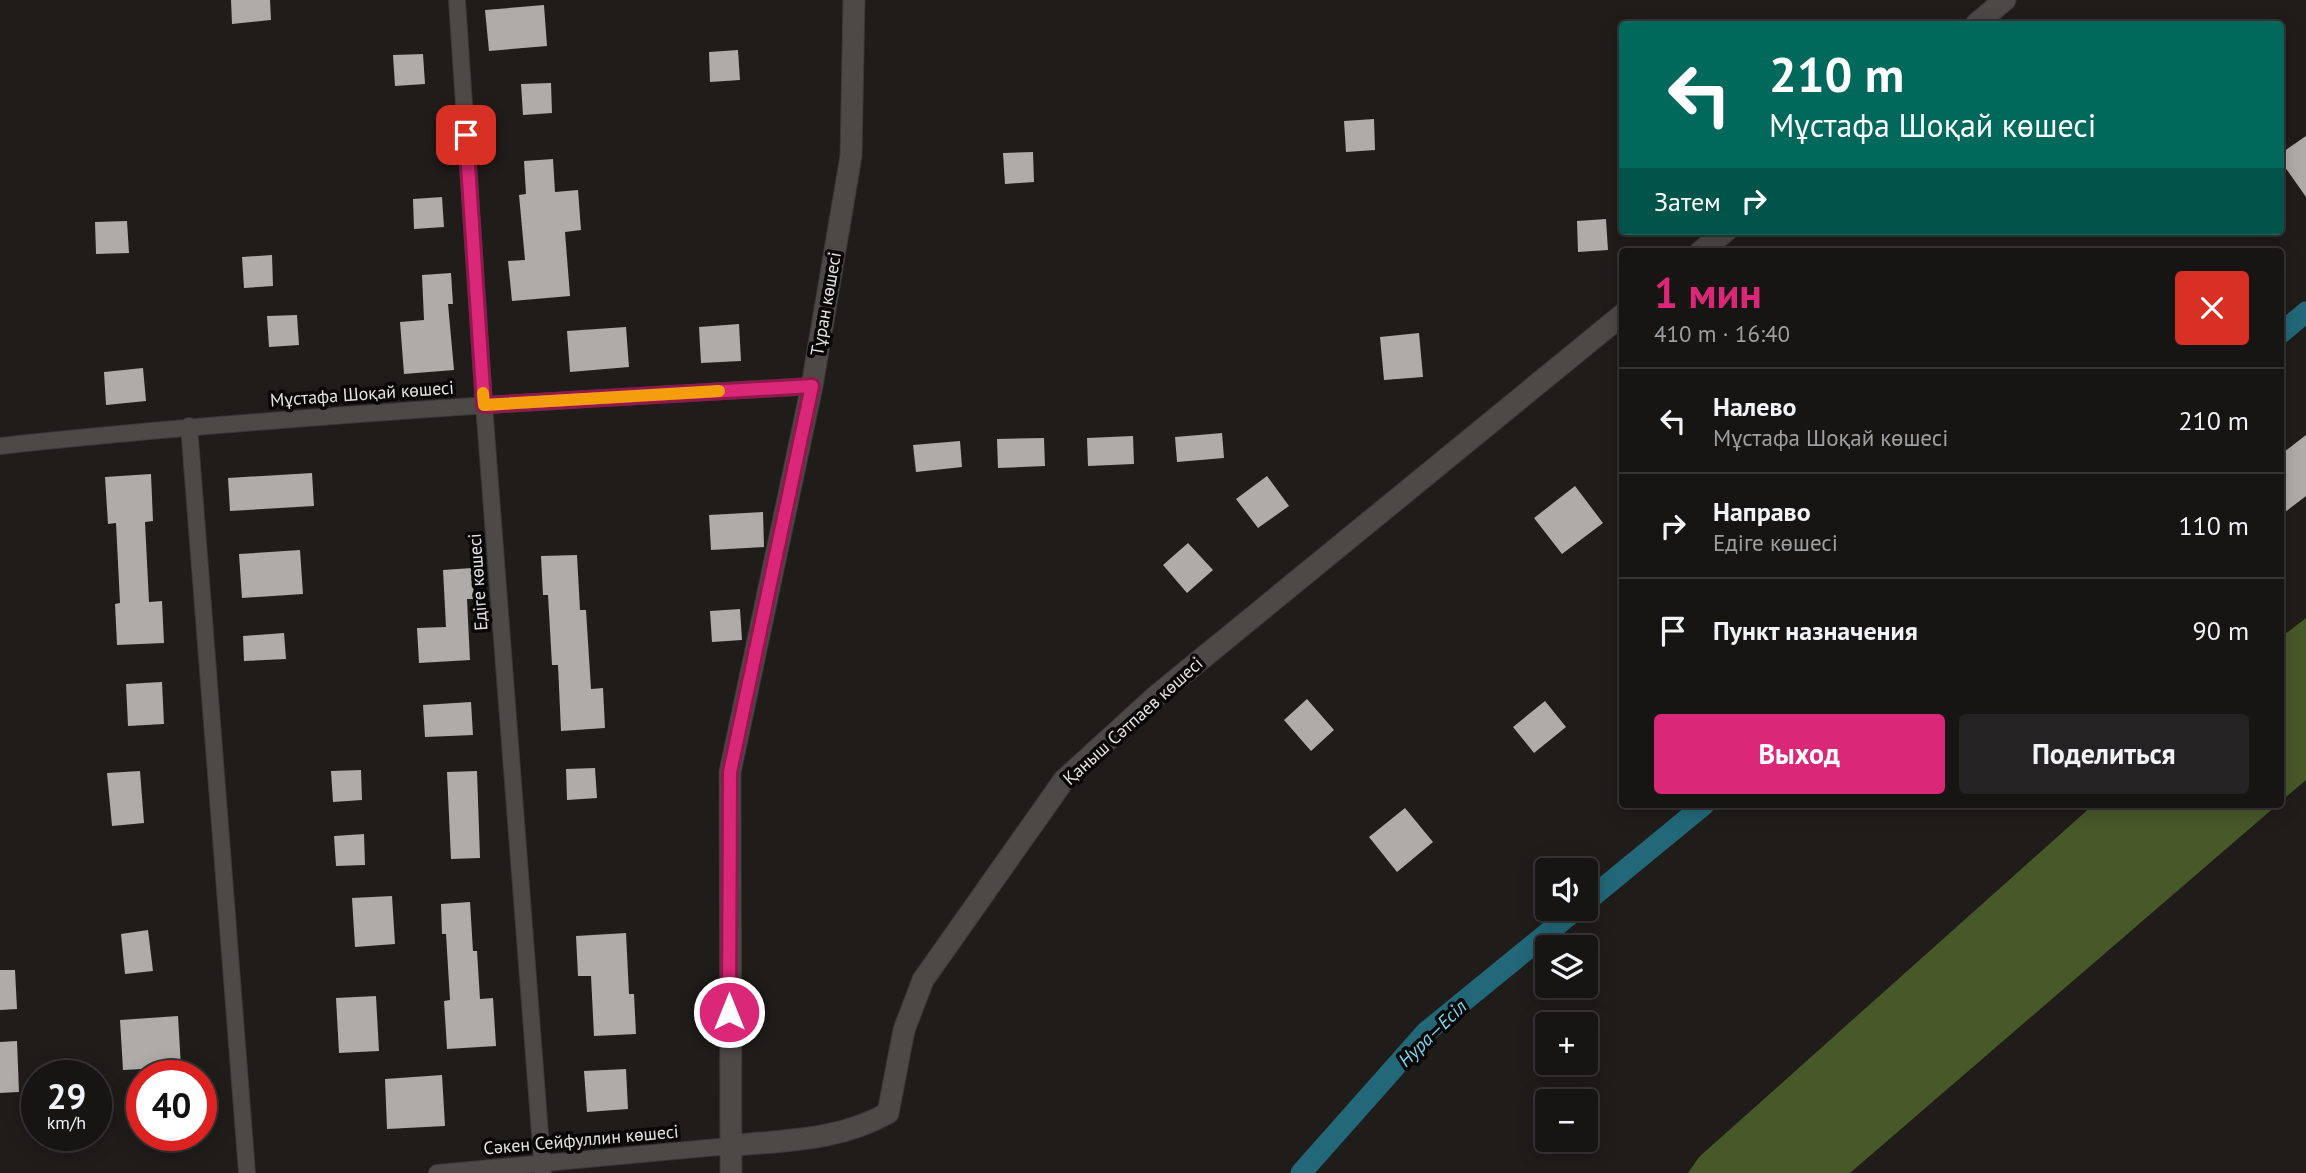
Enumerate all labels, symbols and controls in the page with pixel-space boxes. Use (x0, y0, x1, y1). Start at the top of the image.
text: 210 m (1769, 42, 1904, 106)
icon: left (1654, 49, 1745, 140)
text: Мұстафа Шоқай көшесі (1769, 104, 2096, 146)
pin (436, 105, 496, 165)
icon: arrive (447, 116, 485, 154)
icon: right (1735, 182, 1773, 220)
text: Затем (1654, 185, 1721, 218)
street label: Тұран көшесі (805, 250, 846, 358)
text: 1 мин (1654, 265, 1762, 320)
button: close (2175, 271, 2249, 345)
text: 410 m · 16:40 (1654, 319, 1790, 348)
street label: Мұстафа Шоқай көшесі (269, 376, 455, 411)
text: Налево (1713, 390, 1797, 423)
icon: left (1654, 402, 1692, 440)
text: 210 m (2178, 404, 2249, 437)
text: Мұстафа Шоқай көшесі (1713, 423, 1948, 452)
text: Направо (1713, 495, 1811, 528)
icon: right (1654, 507, 1692, 545)
text: 110 m (2178, 509, 2249, 542)
text: Едіге көшесі (1713, 528, 1838, 557)
street label: Едіге көшесі (463, 532, 492, 632)
icon: arrive (1654, 612, 1692, 650)
text: Пункт назначения (1713, 614, 1918, 647)
text: 90 m (2193, 614, 2249, 647)
street label: Қаныш Сәтпаев көшесі (1058, 652, 1207, 790)
button: Выход (1654, 714, 1945, 794)
button: Поделиться (1959, 714, 2249, 794)
map controls (1535, 858, 1598, 1152)
button: sound (1535, 858, 1598, 921)
button: layers (1535, 935, 1598, 998)
position arrow (692, 975, 766, 1049)
water label: Нура—Есіл (1393, 994, 1472, 1072)
button: + (1535, 1012, 1598, 1075)
speed limit sign: 40 (126, 1060, 217, 1151)
text: 29 (47, 1073, 86, 1119)
button: − (1535, 1089, 1598, 1152)
text: km/h (47, 1111, 86, 1134)
street label: Сәкен Сейфуллин көшесі (482, 1120, 680, 1159)

